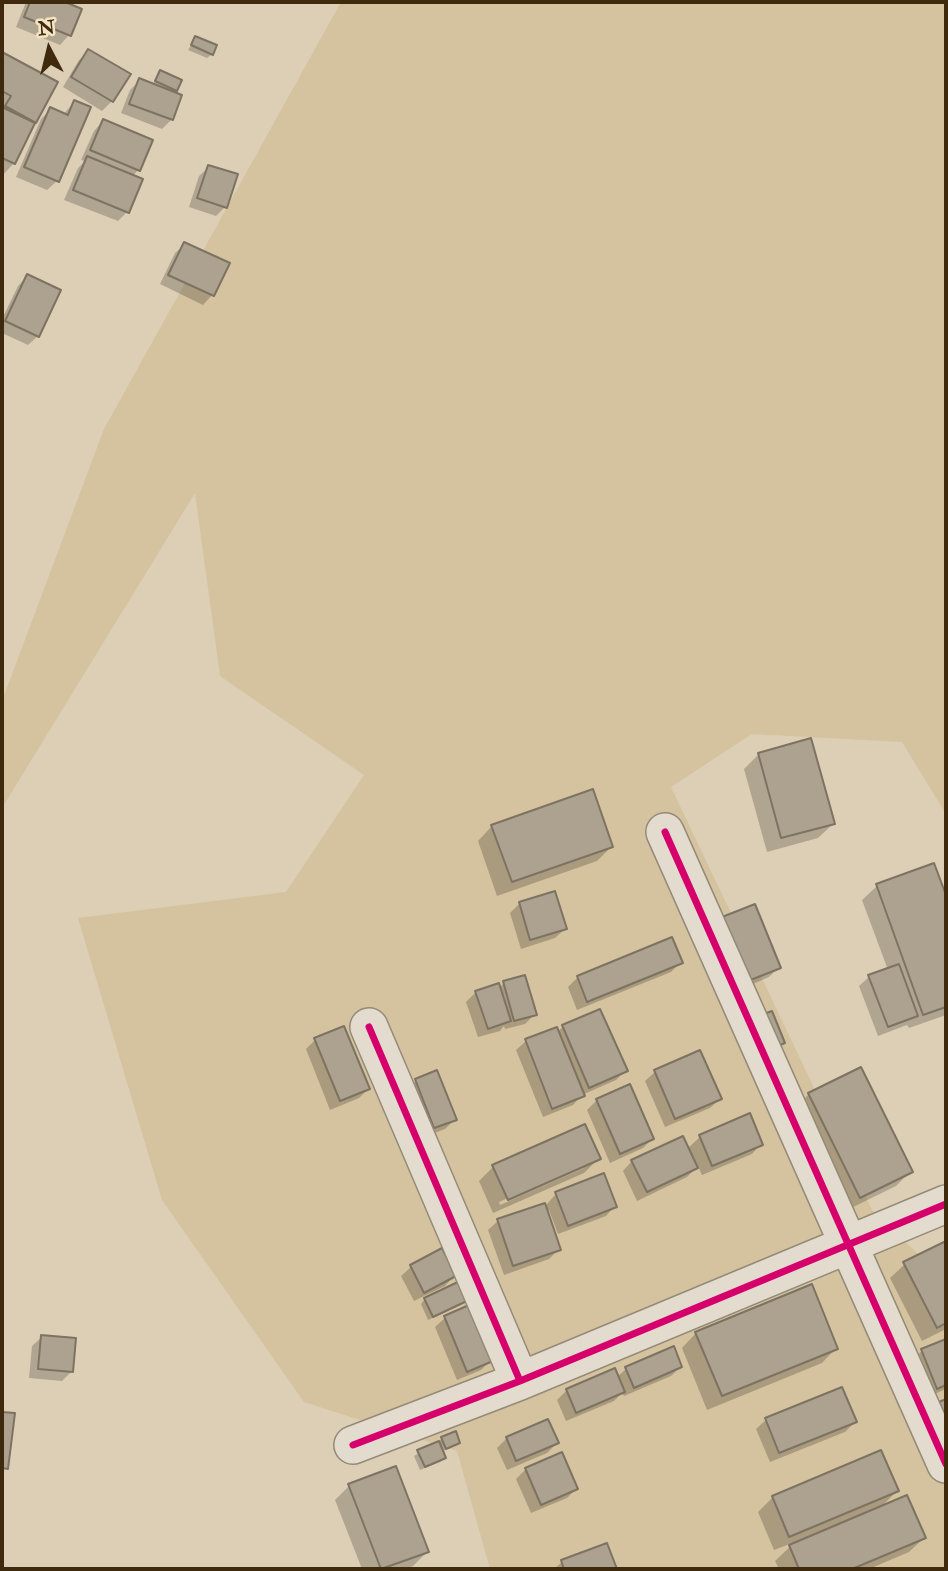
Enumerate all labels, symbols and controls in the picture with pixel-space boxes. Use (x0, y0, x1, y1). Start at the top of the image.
north arrow (14, 14, 84, 84)
text: N (37, 15, 56, 41)

